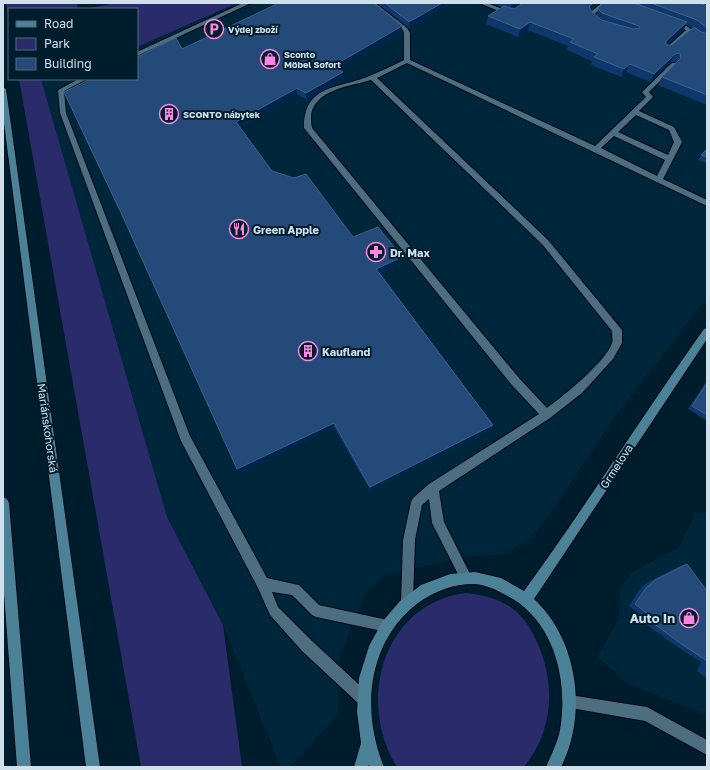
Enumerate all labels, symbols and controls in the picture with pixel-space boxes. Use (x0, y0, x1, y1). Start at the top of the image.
legend (8, 8, 138, 80)
text: Road (44, 16, 73, 31)
parking icon: Výdej zboží (203, 18, 225, 40)
place label: Výdej zboží (228, 24, 279, 35)
text: Park (44, 36, 70, 51)
shop icon: Sconto Möbel Sofort (259, 48, 281, 70)
place label: Sconto Möbel Sofort (284, 49, 341, 70)
text: Building (44, 56, 92, 71)
building icon: SCONTO nábytek (158, 103, 180, 125)
place label: SCONTO nábytek (183, 109, 261, 120)
restaurant icon: Green Apple (228, 218, 250, 240)
place label: Green Apple (253, 223, 320, 236)
pharmacy icon: Dr. Max (365, 241, 387, 263)
place label: Dr. Max (390, 246, 430, 259)
building icon: Kaufland (297, 340, 319, 362)
place label: Kaufland (322, 345, 371, 358)
street label: Mariánskohorská (35, 382, 61, 474)
street label: Grmelova (597, 441, 635, 491)
shop icon: Auto In (678, 607, 700, 629)
place label: Auto In (630, 610, 675, 626)

